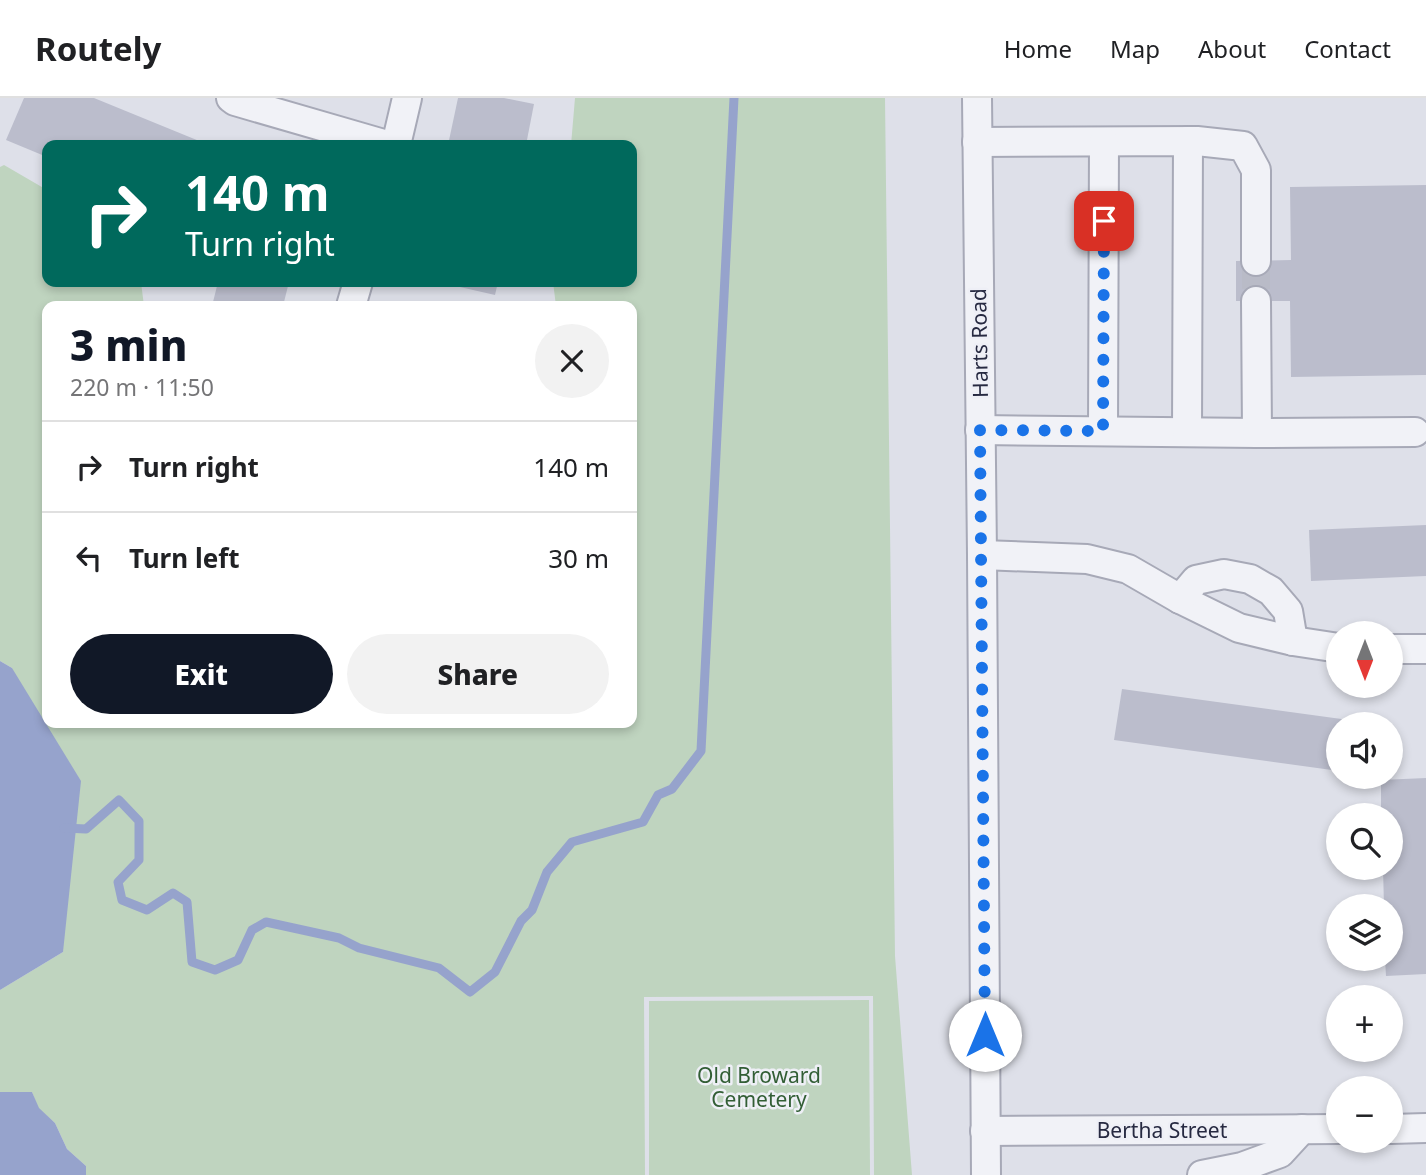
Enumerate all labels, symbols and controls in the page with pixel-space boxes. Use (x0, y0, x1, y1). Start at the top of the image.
text: Routely (35, 26, 161, 71)
text: Home (1004, 32, 1072, 65)
text: Map (1110, 32, 1160, 65)
text: About (1198, 32, 1266, 65)
text: Contact (1304, 32, 1391, 65)
text: 140 m (185, 159, 330, 225)
icon: right (70, 168, 161, 259)
pin (1074, 191, 1134, 251)
icon: arrive (1085, 202, 1123, 240)
text: Turn right (185, 222, 335, 265)
street label: Harts Road (964, 288, 994, 398)
text: 3 min (70, 316, 187, 373)
button: close (535, 324, 609, 398)
text: 220 m · 11:50 (70, 371, 214, 403)
icon: right (70, 448, 108, 486)
text: Turn right (129, 449, 259, 485)
text: 140 m (533, 449, 609, 485)
icon: left (70, 539, 108, 577)
text: Turn left (129, 540, 240, 576)
text: 30 m (548, 540, 609, 576)
north arrow (1326, 621, 1404, 698)
map controls (1326, 621, 1403, 1153)
button: Exit (70, 634, 333, 714)
button: Share (347, 634, 609, 714)
button: sound (1326, 712, 1403, 789)
button: search (1326, 803, 1403, 880)
button: layers (1326, 894, 1403, 971)
button: + (1326, 985, 1403, 1062)
position arrow (948, 998, 1022, 1072)
park label: Old Broward Cemetery (697, 1061, 821, 1113)
button: − (1326, 1076, 1403, 1153)
street label: Bertha Street (1097, 1116, 1228, 1144)

